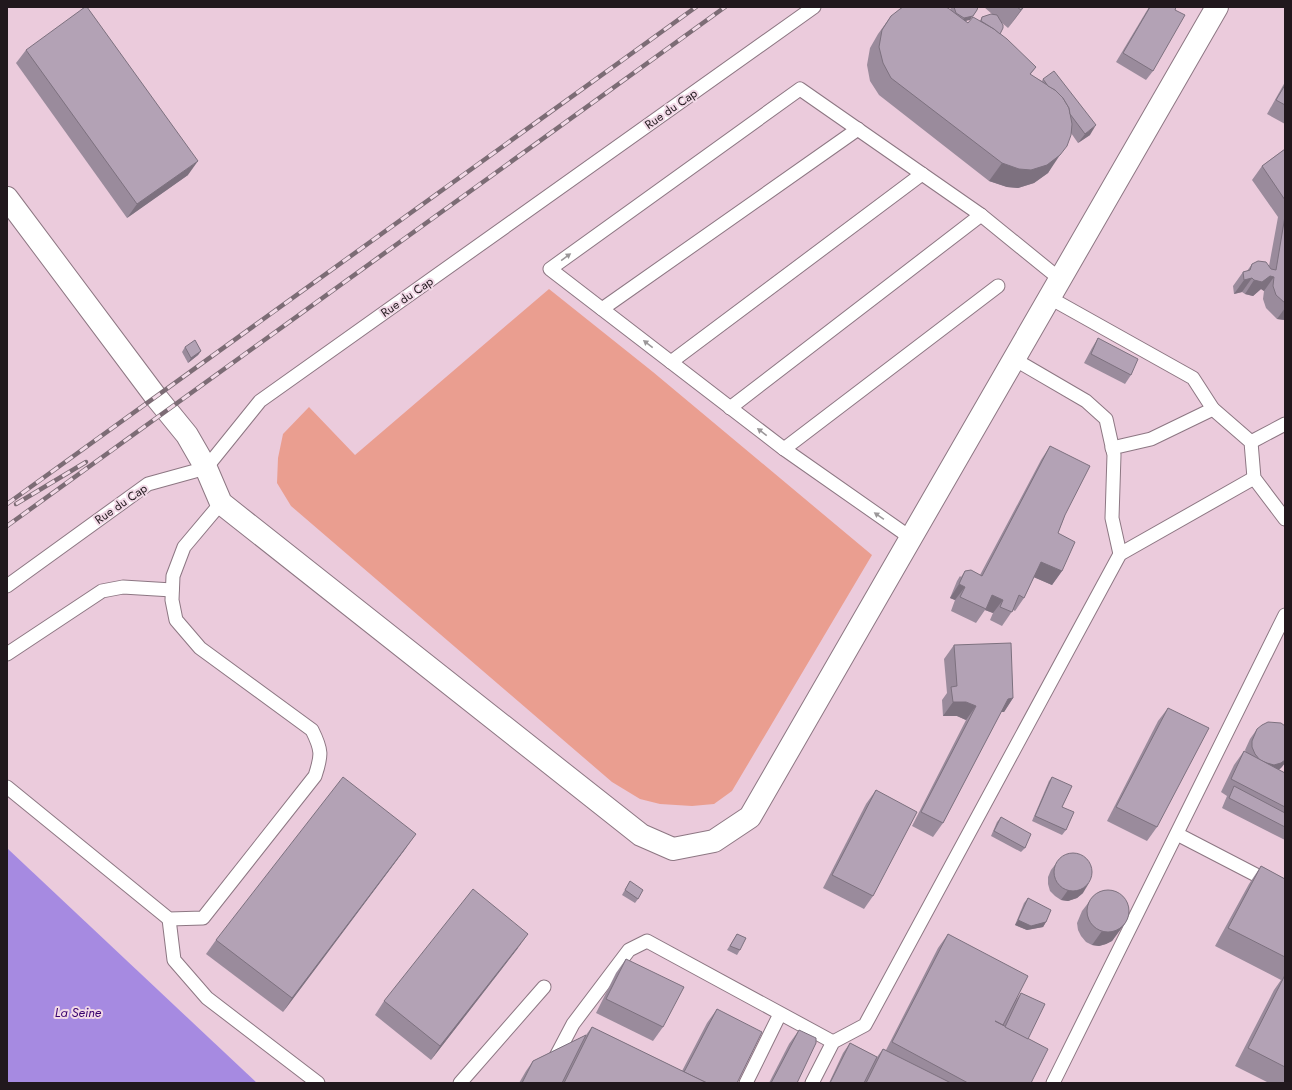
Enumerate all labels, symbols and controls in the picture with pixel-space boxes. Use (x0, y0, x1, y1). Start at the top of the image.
street label: Rue du Cap (641, 84, 701, 134)
one-way arrow (561, 253, 572, 261)
street label: Rue du Cap (377, 272, 437, 322)
one-way arrow (642, 340, 653, 348)
one-way arrow (756, 428, 767, 436)
street label: Rue du Cap (91, 479, 151, 529)
one-way arrow (874, 512, 884, 520)
water label: La Seine (55, 1003, 102, 1022)

